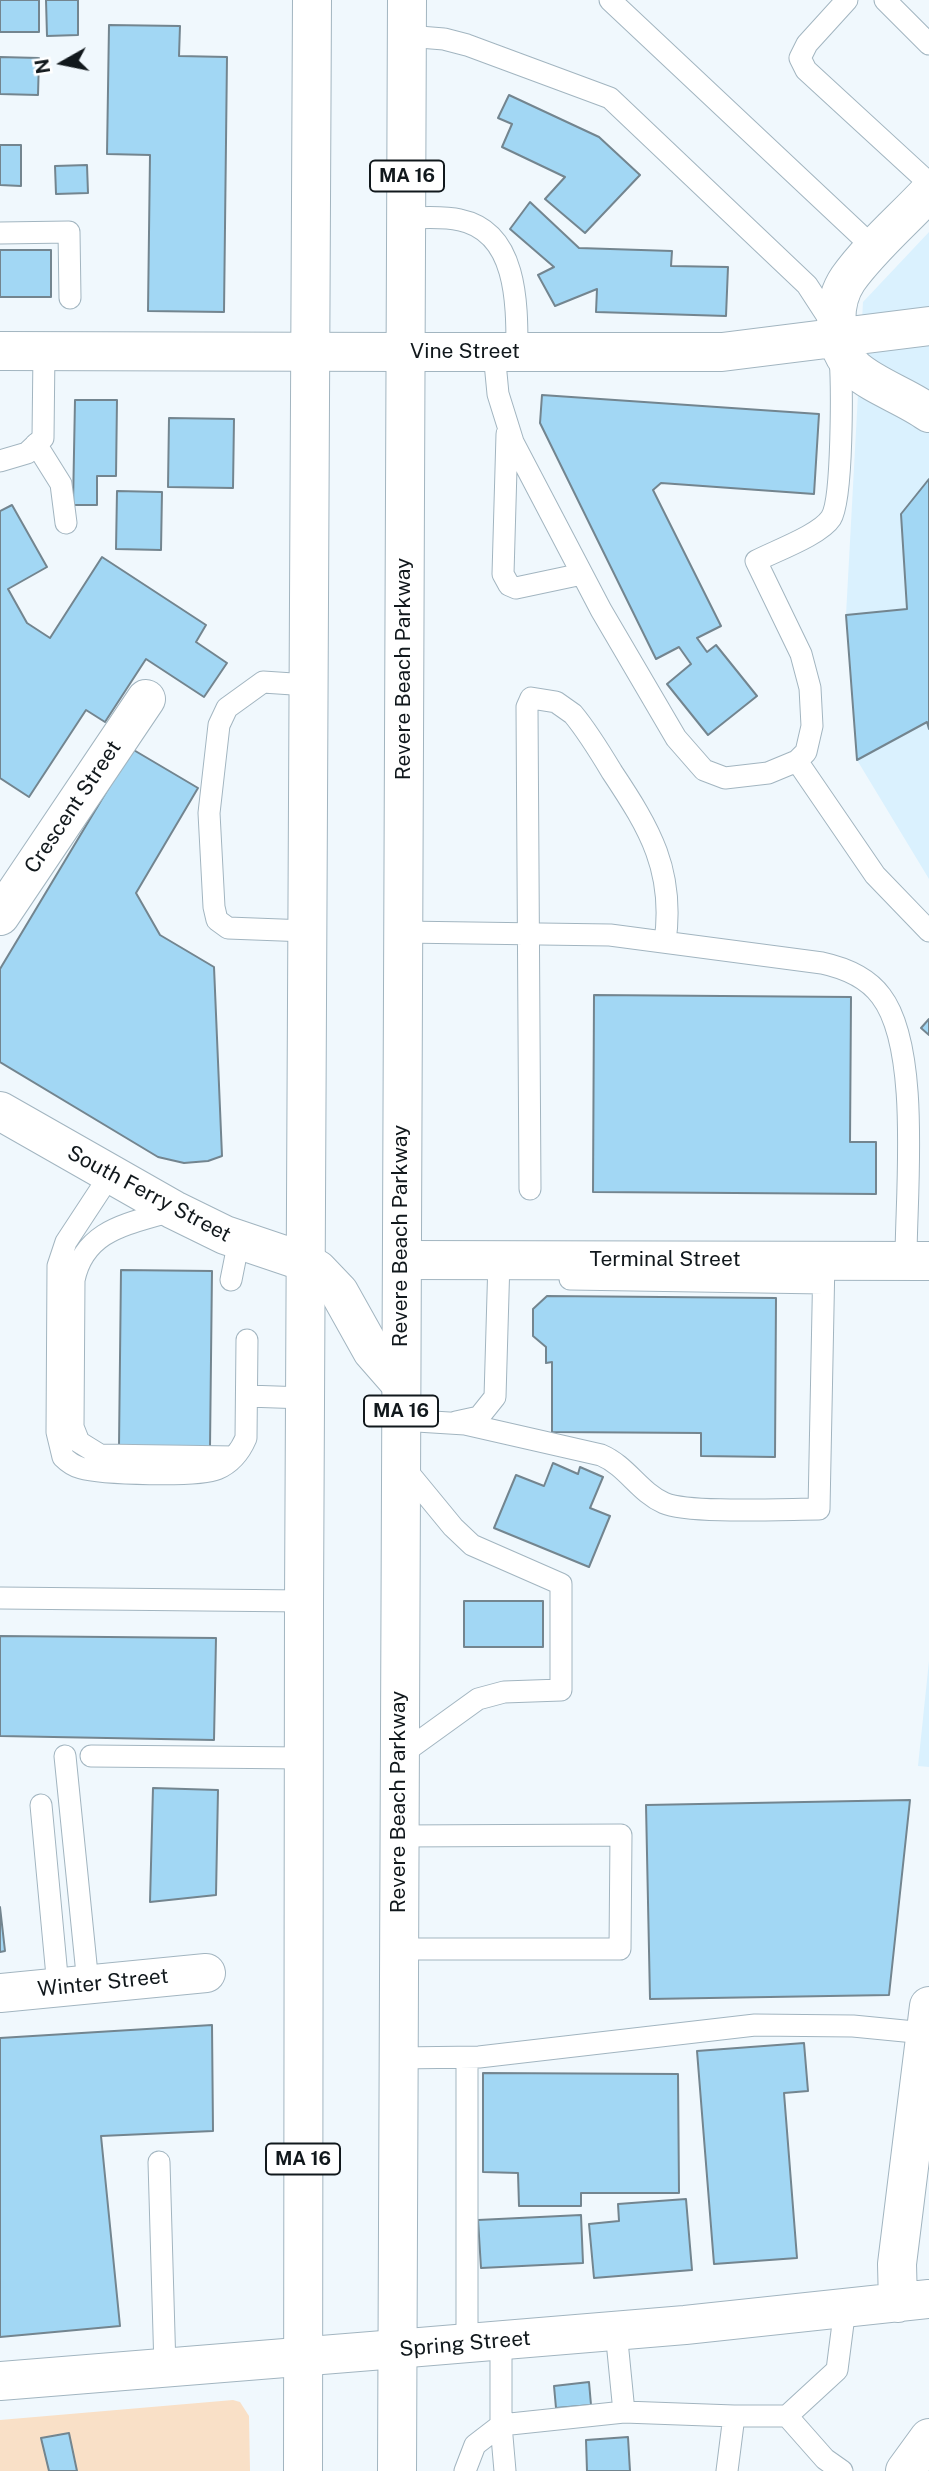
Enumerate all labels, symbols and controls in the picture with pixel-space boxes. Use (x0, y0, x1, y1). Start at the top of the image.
north arrow (28, 28, 98, 98)
text: N (30, 57, 54, 75)
road number: MA 16 (370, 160, 444, 192)
street label: Vine Street (410, 339, 520, 365)
street label: Revere Beach Parkway (391, 558, 417, 780)
street label: Crescent Street (19, 736, 127, 878)
street label: Revere Beach Parkway (388, 1125, 414, 1347)
street label: South Ferry Street (63, 1140, 235, 1248)
street label: Terminal Street (589, 1247, 741, 1273)
road number: MA 16 (364, 1396, 438, 1427)
street label: Revere Beach Parkway (386, 1691, 412, 1913)
street label: Winter Street (36, 1964, 170, 2002)
road number: MA 16 (266, 2144, 340, 2174)
street label: Spring Street (398, 2326, 532, 2362)

